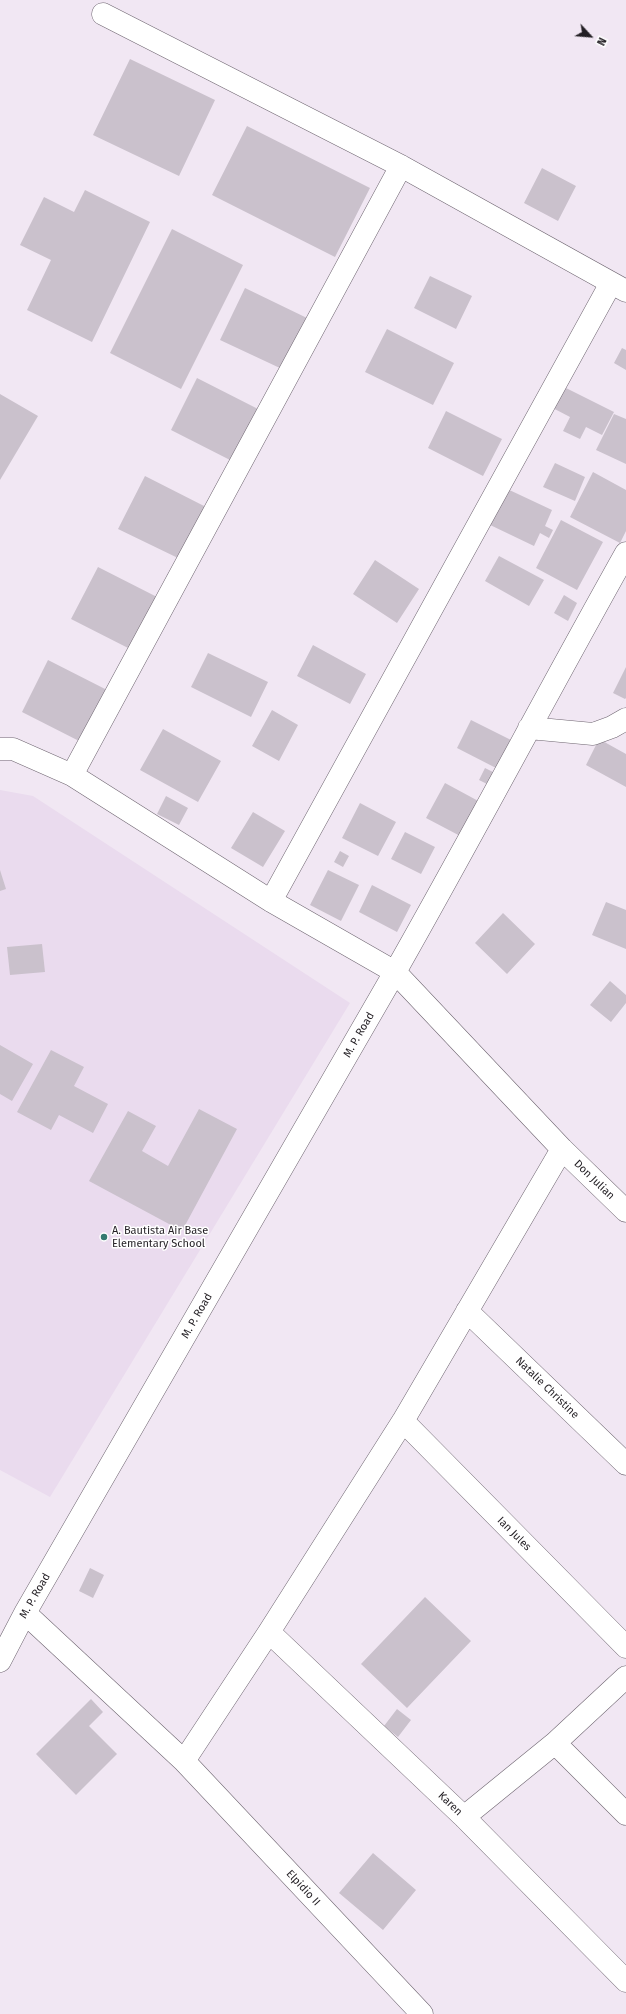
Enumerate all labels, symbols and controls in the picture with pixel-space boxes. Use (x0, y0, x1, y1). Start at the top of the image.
north arrow (570, 16, 610, 56)
text: N (594, 35, 609, 48)
street label: M. P. Road (341, 1010, 377, 1060)
street label: Don Julian (571, 1157, 617, 1203)
place label: A. Bautista Air Base Elementary School (112, 1224, 208, 1250)
marker: A. Bautista Air Base Elementary School (99, 1232, 109, 1242)
street label: M. P. Road (179, 1291, 215, 1341)
street label: Natalie Christine (513, 1354, 581, 1422)
street label: Ian Jules (494, 1514, 534, 1554)
street label: M. P. Road (17, 1571, 53, 1621)
street label: Karen (435, 1789, 465, 1819)
street label: Elpidio II (283, 1867, 323, 1909)

